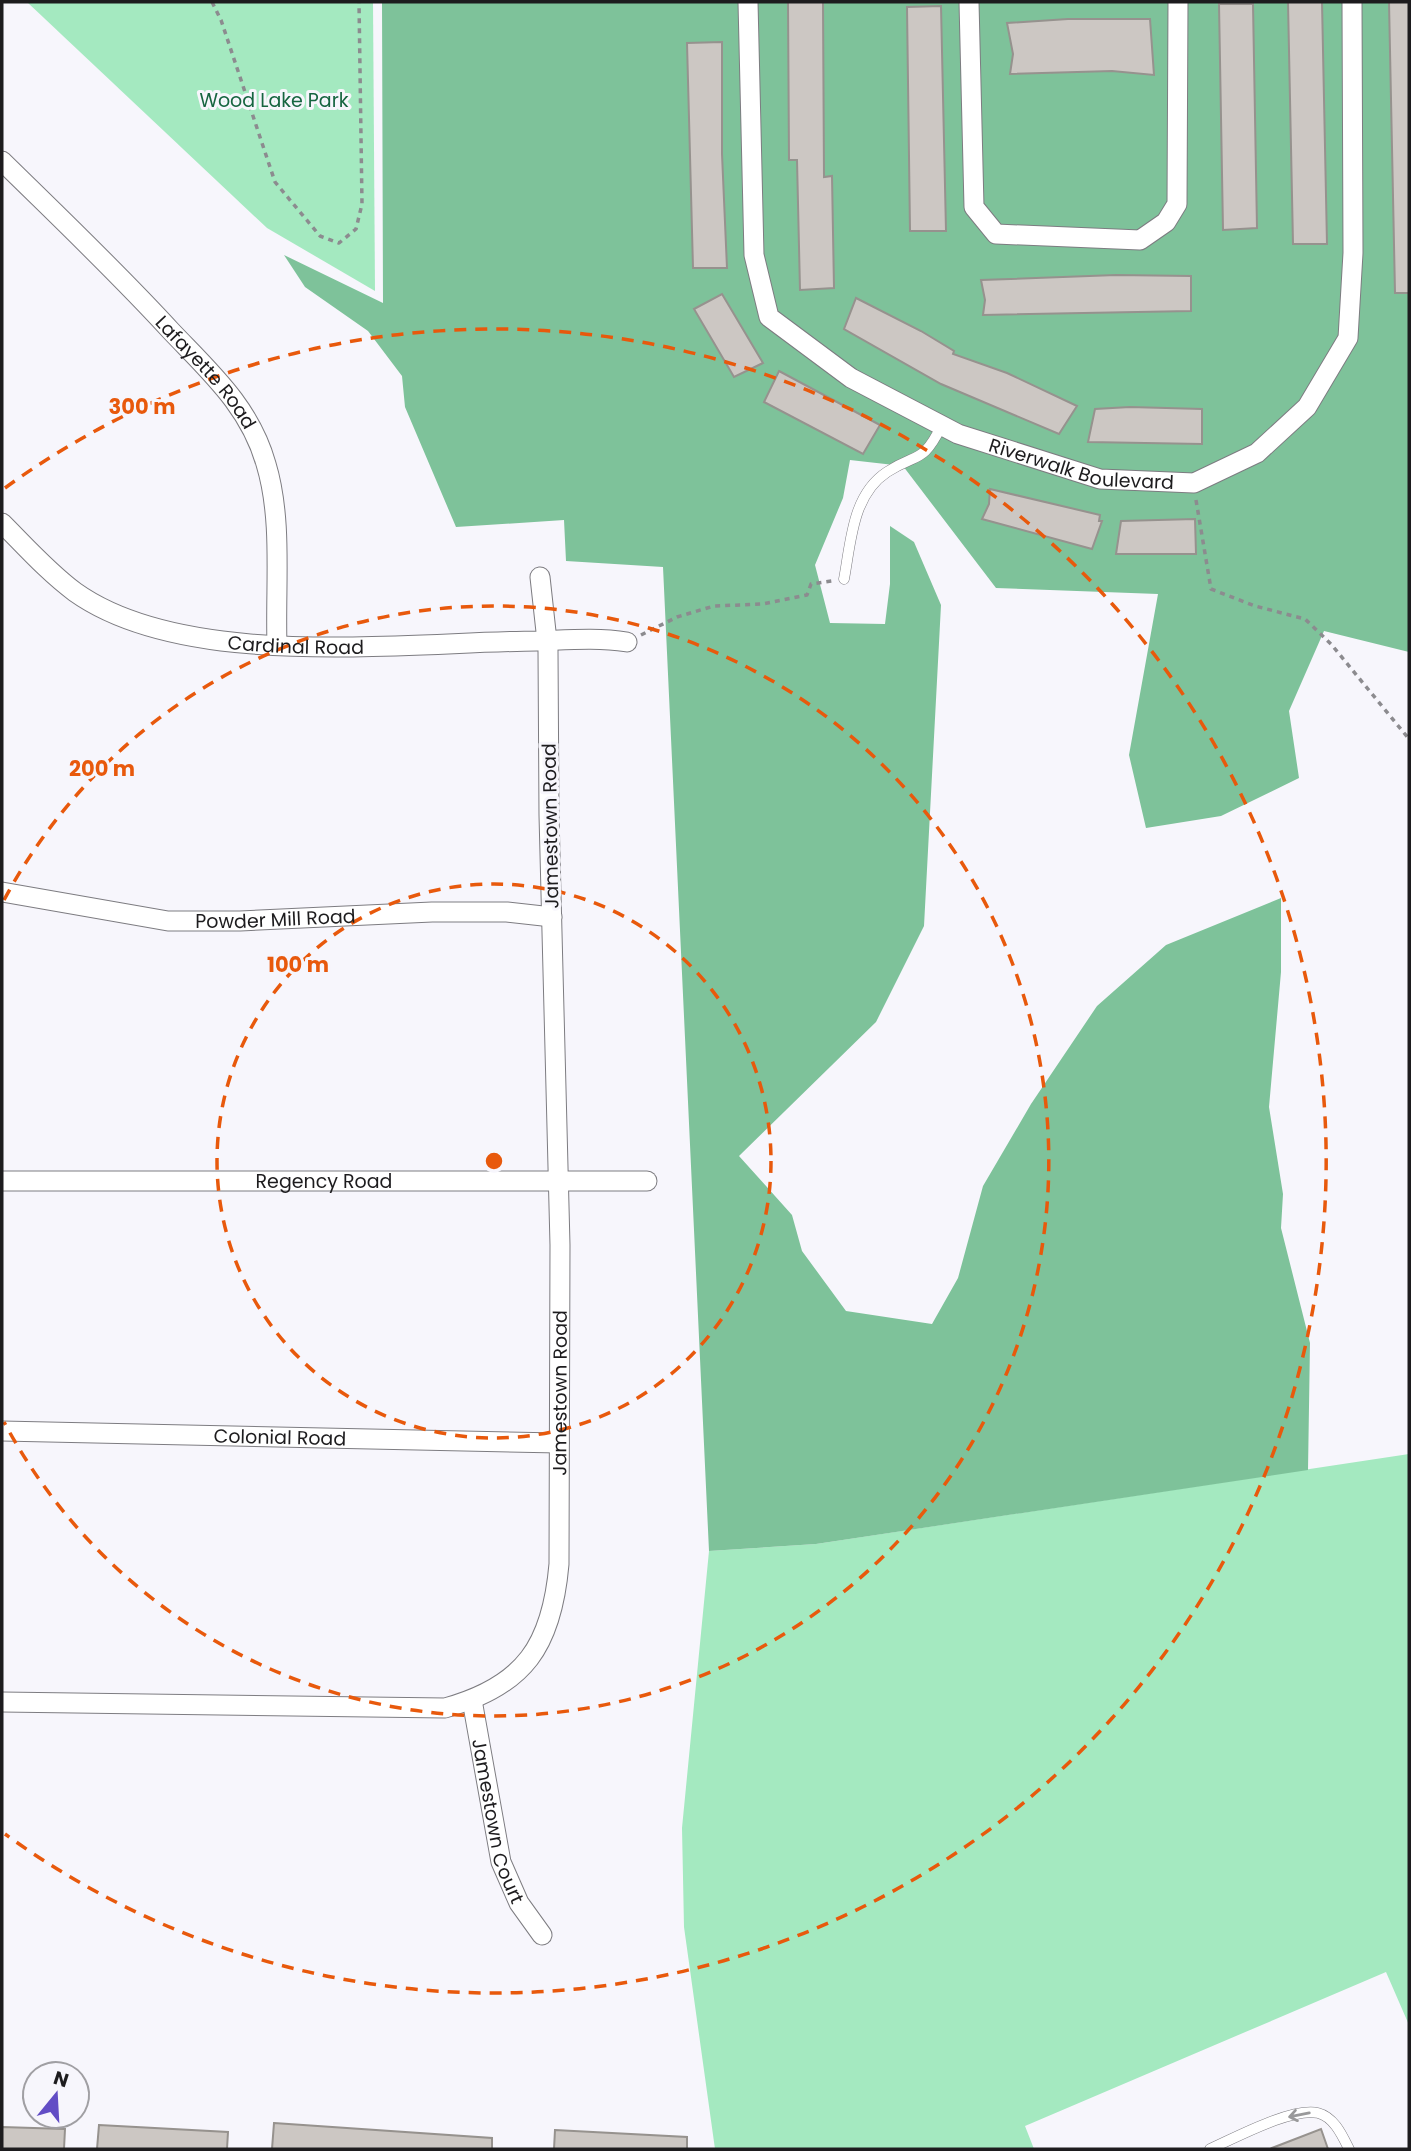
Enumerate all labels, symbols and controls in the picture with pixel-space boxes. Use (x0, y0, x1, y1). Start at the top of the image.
park label: Wood Lake Park (199, 87, 349, 114)
street label: Lafayette Road (149, 310, 262, 434)
text: 300 m (109, 392, 175, 421)
street label: Riverwalk Boulevard (986, 432, 1175, 496)
street label: Cardinal Road (226, 629, 364, 661)
street label: Jamestown Road (536, 743, 565, 909)
text: 200 m (69, 754, 135, 783)
street label: Powder Mill Road (195, 903, 356, 935)
text: 100 m (267, 950, 329, 979)
centre of rings (482, 1149, 506, 1173)
street label: Regency Road (256, 1168, 392, 1195)
street label: Jamestown Road (546, 1310, 574, 1476)
street label: Colonial Road (213, 1423, 347, 1452)
street label: Jamestown Court (465, 1736, 531, 1908)
north arrow (21, 2060, 91, 2130)
text: N (50, 2064, 72, 2094)
one-way arrow (1288, 2109, 1311, 2122)

